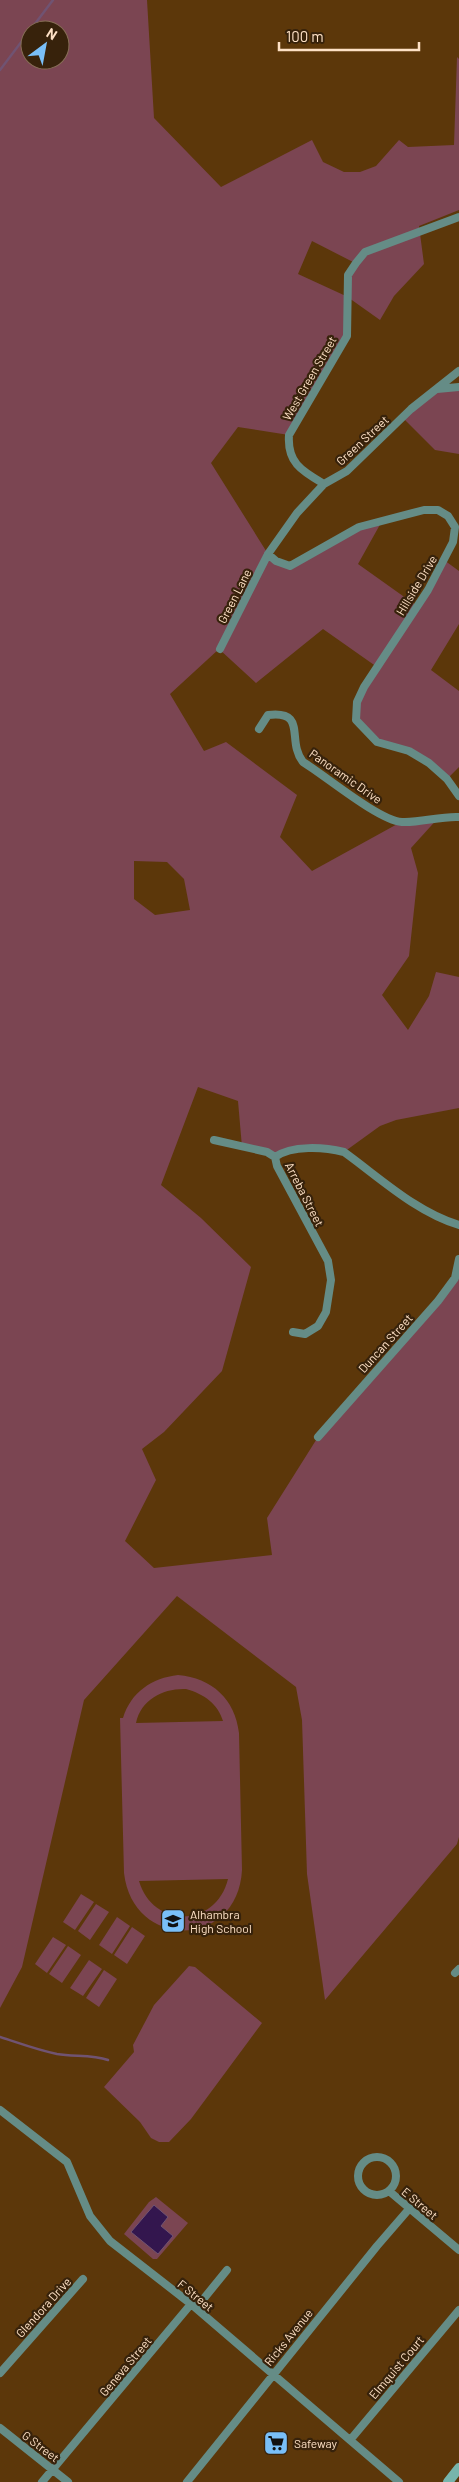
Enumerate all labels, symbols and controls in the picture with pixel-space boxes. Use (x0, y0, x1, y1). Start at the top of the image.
north arrow (20, 20, 70, 70)
scale bar (279, 20, 419, 52)
text: N (44, 24, 61, 43)
text: 100 m (286, 27, 324, 45)
street label: West Green Street (279, 333, 339, 423)
street label: Green Street (333, 412, 391, 468)
street label: Hillside Drive (393, 553, 439, 617)
street label: Green Lane (214, 567, 254, 625)
street label: Panoramic Drive (307, 746, 385, 806)
street label: Arreba Street (283, 1160, 327, 1228)
street label: Duncan Street (355, 1311, 415, 1375)
place label: Alhambra High School (190, 1907, 252, 1935)
school or university icon: Alhambra High School (160, 1908, 186, 1934)
street label: E Street (399, 2184, 441, 2222)
street label: Glendora Drive (13, 2274, 73, 2340)
street label: F Street (175, 2276, 217, 2314)
street label: Ricks Avenue (261, 2306, 315, 2368)
street label: Geneva Street (96, 2333, 154, 2399)
street label: Elmquist Court (366, 2333, 426, 2401)
street label: G Street (20, 2428, 62, 2464)
supermarket icon: Safeway (263, 2430, 289, 2456)
place label: Safeway (294, 2436, 338, 2450)

